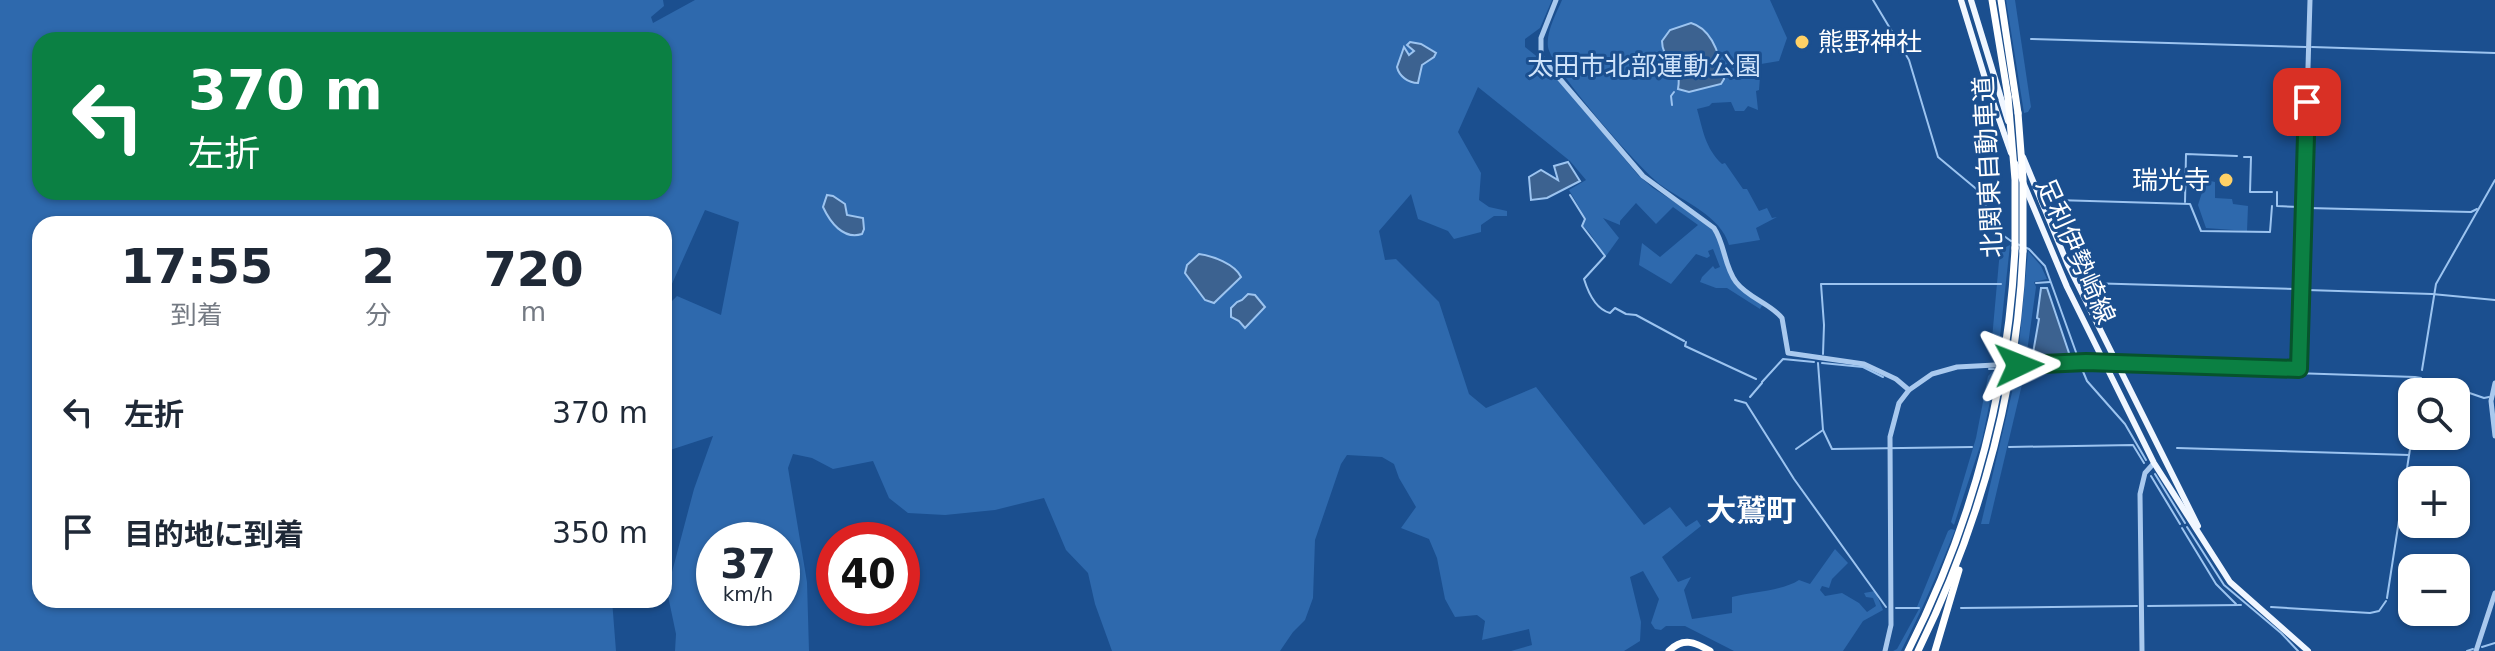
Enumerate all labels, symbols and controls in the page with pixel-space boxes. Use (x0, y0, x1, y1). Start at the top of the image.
place label: 熊野神社 (1818, 27, 1922, 57)
marker: 熊野神社 (1793, 33, 1811, 51)
park label: 太田市北部運動公園 (1527, 51, 1761, 81)
text: 370 m (188, 57, 383, 122)
icon: left (56, 64, 160, 168)
pin (2273, 68, 2341, 136)
street label: 北関東自動車道 (1968, 75, 2008, 259)
icon: arrive (2285, 80, 2329, 124)
text: 左折 (188, 133, 260, 174)
place label: 瑞光寺 (2132, 165, 2210, 195)
marker: 瑞光寺 (2217, 171, 2235, 189)
street label: 足利伊勢崎線 (2031, 174, 2121, 328)
text: 17:55 (120, 238, 273, 294)
text: 2 (362, 238, 395, 294)
text: 720 (483, 241, 584, 297)
text: m (521, 297, 546, 327)
text: 到着 (171, 300, 223, 330)
text: 分 (365, 300, 391, 330)
position arrow (1977, 323, 2061, 407)
map controls (2398, 378, 2470, 626)
button: search (2398, 378, 2470, 450)
icon: left (56, 390, 100, 434)
text: 370 m (552, 395, 648, 430)
text: 左折 (124, 397, 184, 432)
button: + (2398, 466, 2470, 538)
district label: 大鷲町 (1706, 493, 1796, 528)
icon: arrive (56, 510, 100, 554)
text: 350 m (552, 515, 648, 550)
text: 目的地に到着 (124, 517, 304, 552)
speed limit sign: 40 (816, 522, 920, 626)
text: 37 (720, 541, 776, 587)
button: − (2398, 554, 2470, 626)
text: km/h (723, 582, 773, 606)

